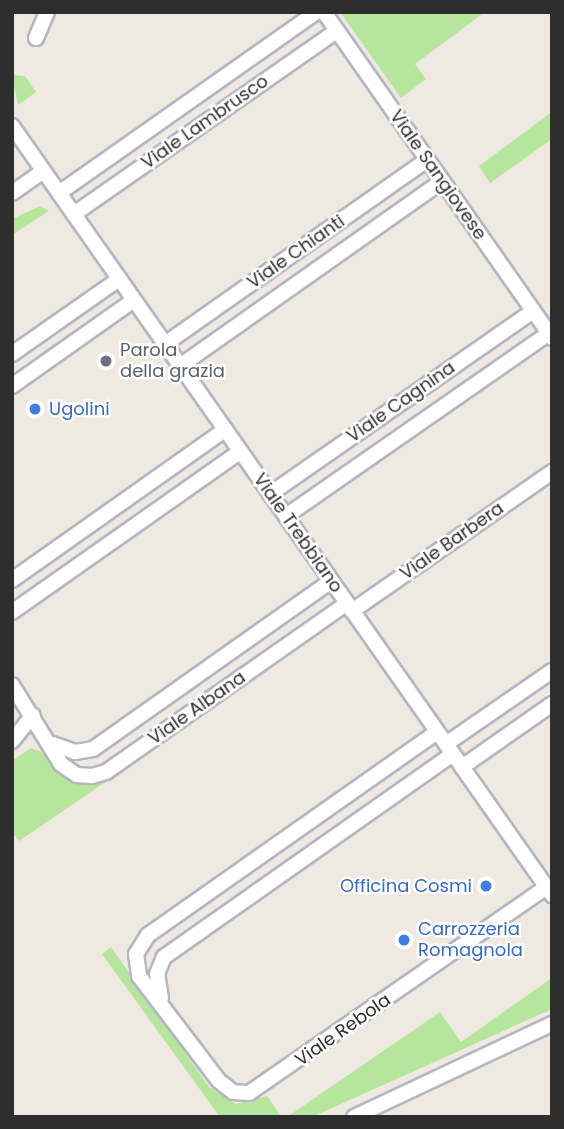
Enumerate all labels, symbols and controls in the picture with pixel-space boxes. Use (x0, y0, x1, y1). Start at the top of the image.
street label: Viale Lambrusco (137, 70, 273, 174)
street label: Viale Sangiovese (385, 106, 491, 244)
street label: Viale Chianti (243, 211, 349, 293)
place label: Parola della grazia (120, 340, 225, 382)
marker: Parola della grazia (98, 353, 114, 369)
street label: Viale Cagnina (343, 357, 459, 447)
place label: Ugolini (49, 398, 110, 420)
marker: Ugolini (27, 401, 43, 417)
street label: Viale Trebbiano (249, 469, 347, 597)
street label: Viale Barbera (396, 497, 508, 585)
street label: Viale Albana (144, 667, 250, 749)
place label: Officina Cosmi (340, 875, 472, 897)
marker: Officina Cosmi (478, 878, 494, 894)
place label: Carrozzeria Romagnola (418, 919, 523, 962)
marker: Carrozzeria Romagnola (396, 932, 412, 948)
street label: Viale Rebola (291, 989, 395, 1071)

